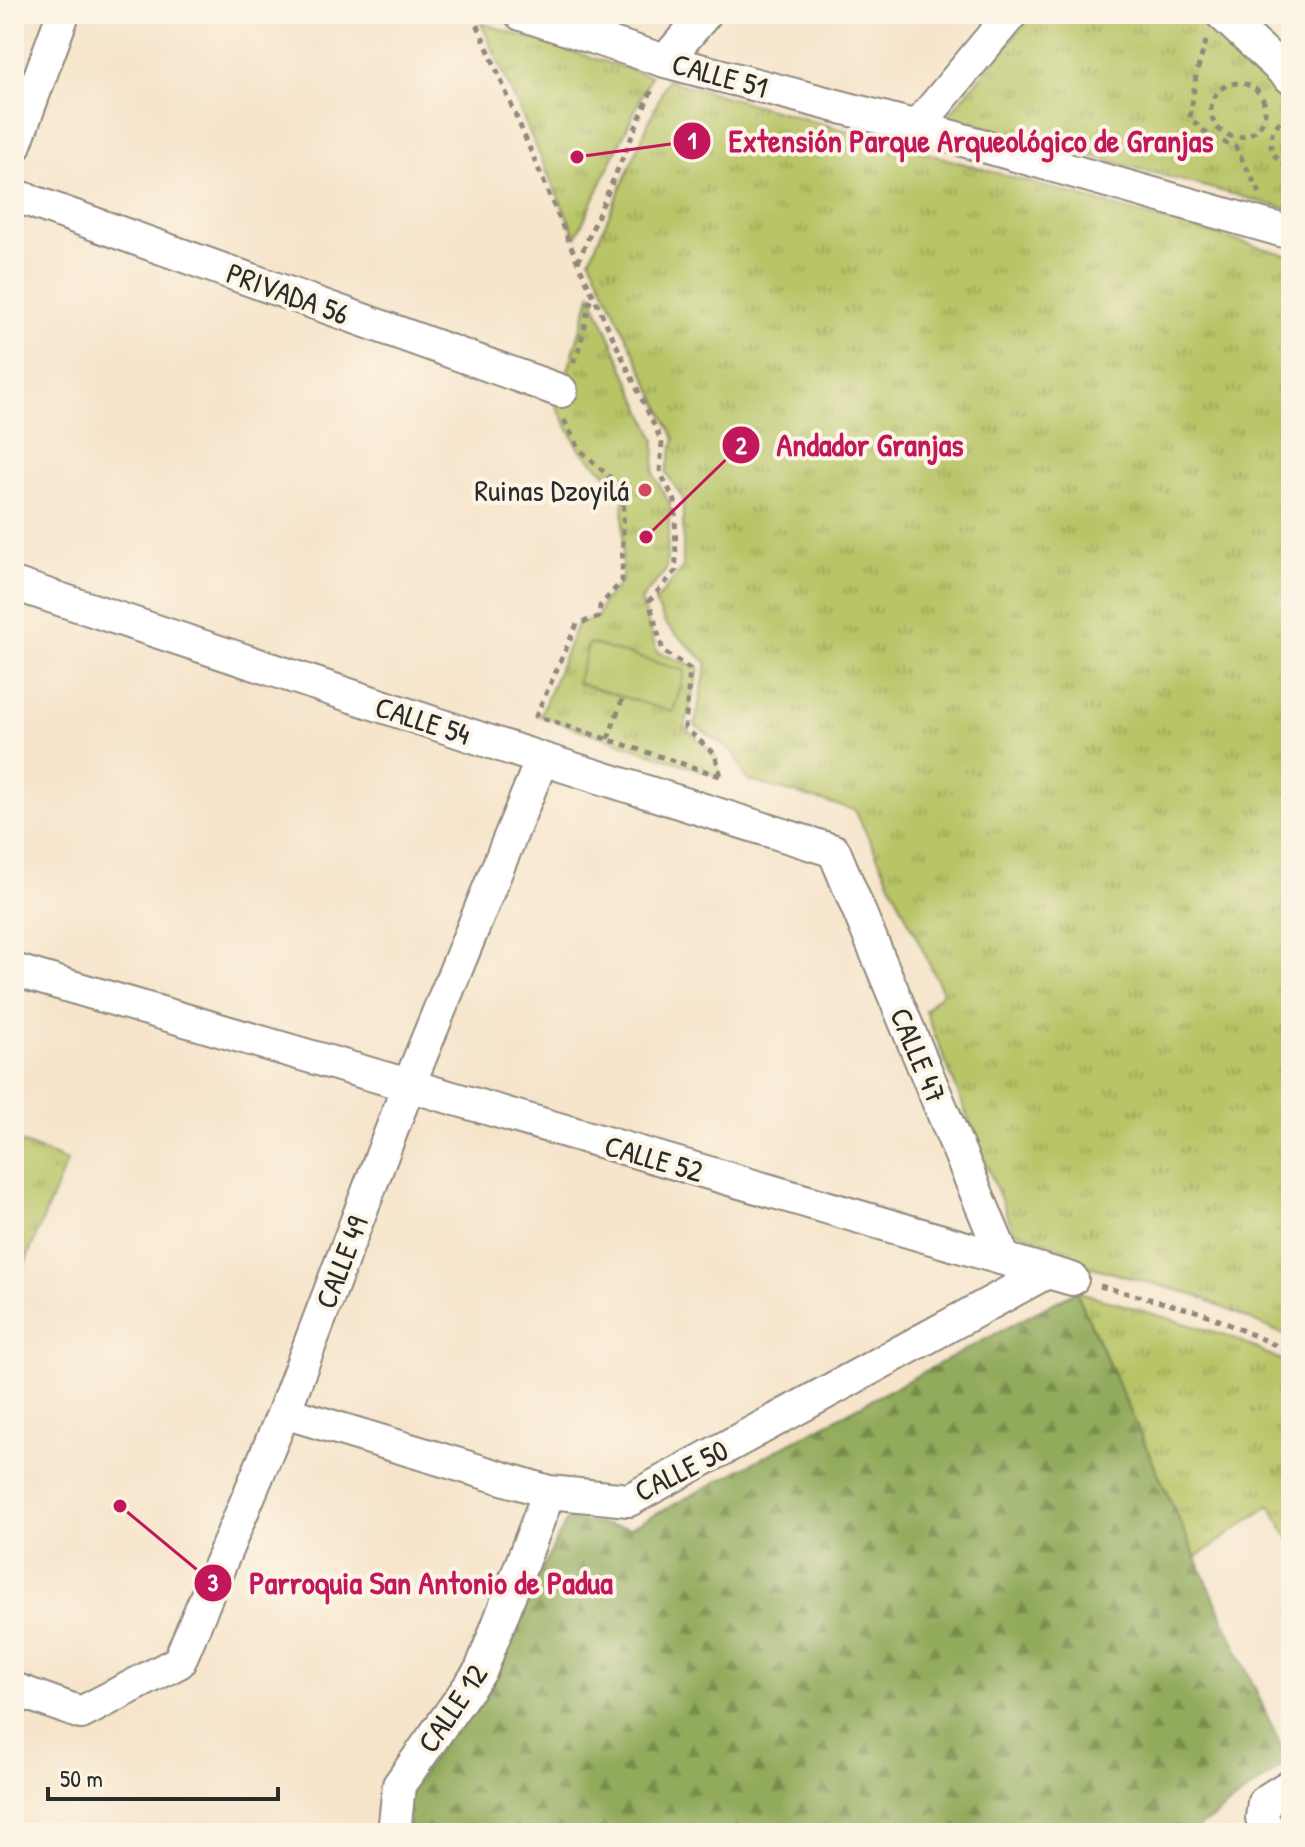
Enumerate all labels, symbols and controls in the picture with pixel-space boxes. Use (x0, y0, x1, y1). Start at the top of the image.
street label: CALLE 51 (668, 43, 772, 107)
callout: Extensión Parque Arqueológico de Granjas (672, 113, 1230, 169)
text: Extensión Parque Arqueológico de Granjas (728, 119, 1214, 163)
text: 1 (688, 124, 697, 156)
street label: PRIVADA 56 (221, 252, 355, 334)
callout: Andador Granjas (721, 417, 980, 473)
text: Andador Granjas (776, 423, 964, 466)
text: 2 (735, 429, 747, 461)
place label: Ruinas Dzoyilá (475, 470, 629, 510)
marker: Ruinas Dzoyilá (636, 481, 654, 499)
street label: CALLE 54 (370, 686, 476, 754)
street label: CALLE 47 (881, 1001, 957, 1109)
street label: CALLE 52 (600, 1125, 708, 1191)
street label: CALLE 49 (305, 1210, 377, 1314)
street label: CALLE 50 (628, 1430, 734, 1510)
callout: Parroquia San Antonio de Padua (193, 1555, 628, 1611)
text: Parroquia San Antonio de Padua (249, 1561, 613, 1605)
text: 3 (208, 1566, 219, 1598)
street label: CALLE 12 (408, 1656, 496, 1760)
scale bar (48, 1751, 278, 1801)
text: 50 m (60, 1762, 103, 1794)

